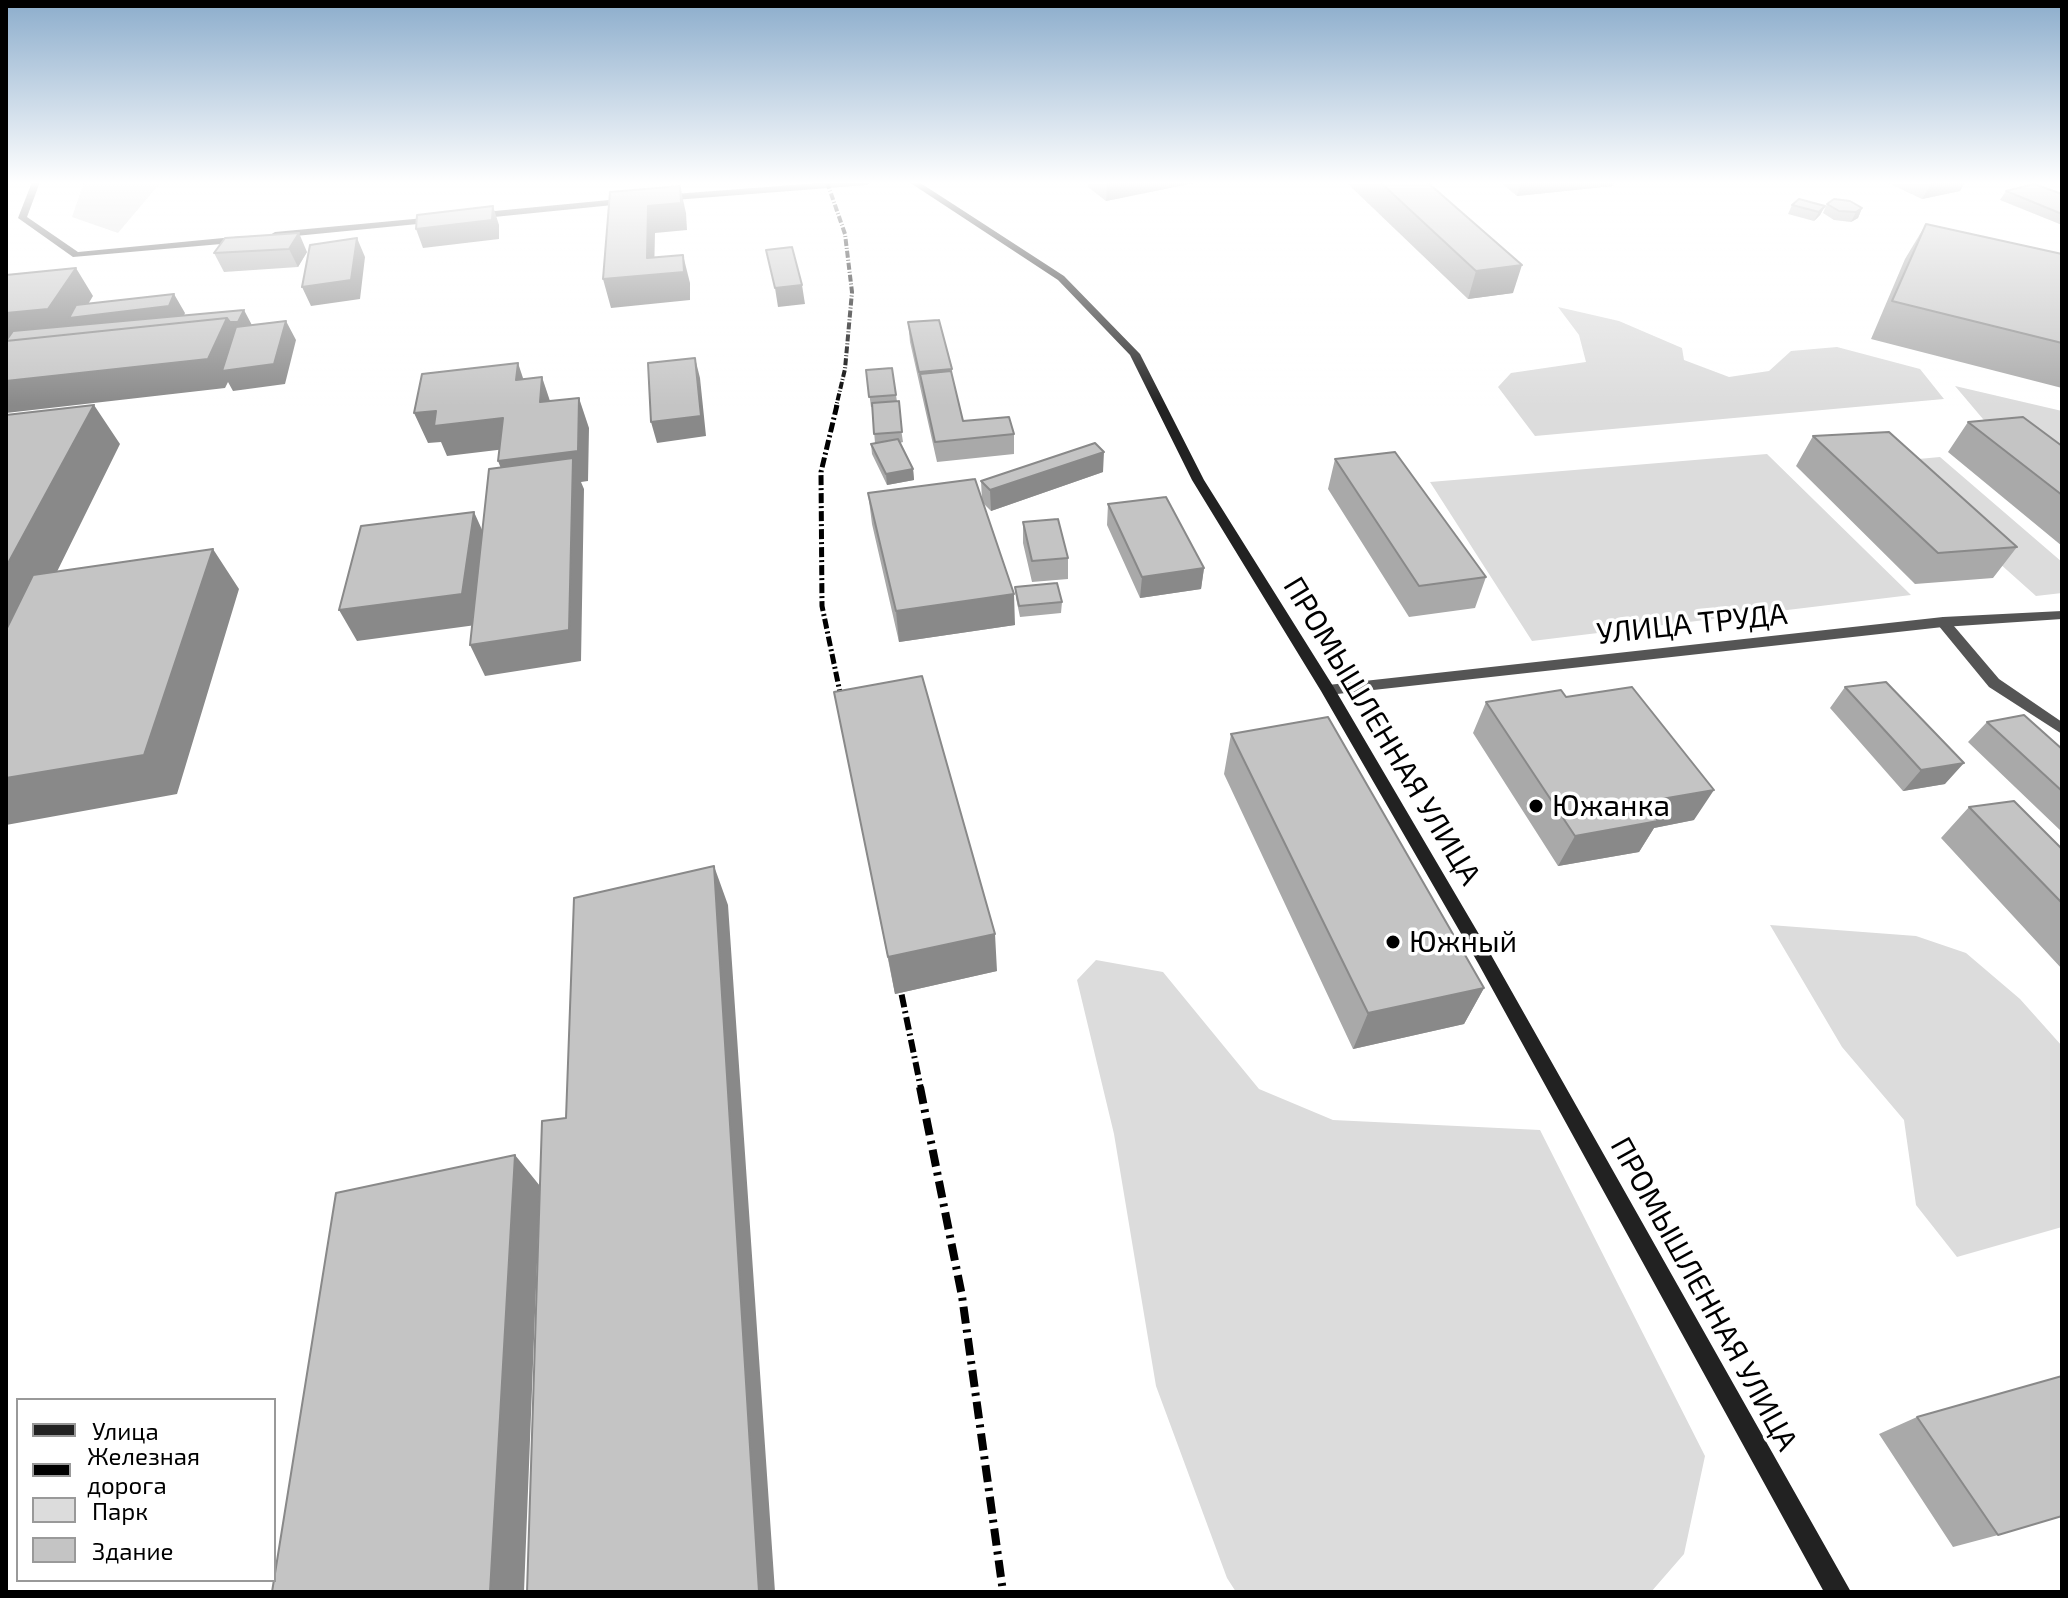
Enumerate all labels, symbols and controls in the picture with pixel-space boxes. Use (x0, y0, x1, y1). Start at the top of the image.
street label: ПРОМЫШЛЕННАЯ УЛИЦА (1276, 571, 1488, 891)
street label: УЛИЦА ТРУДА (1595, 596, 1789, 652)
place label: Южанка (1552, 788, 1670, 824)
marker: Южанка (1527, 797, 1545, 815)
place label: Южный (1409, 924, 1517, 960)
marker: Южный (1384, 933, 1402, 951)
street label: ПРОМЫШЛЕННАЯ УЛИЦА (1603, 1131, 1805, 1457)
legend (16, 1398, 276, 1582)
text: Улица (92, 1416, 159, 1445)
text: Железная дорога (87, 1441, 200, 1499)
text: Парк (92, 1496, 148, 1525)
text: Здание (92, 1536, 174, 1565)

